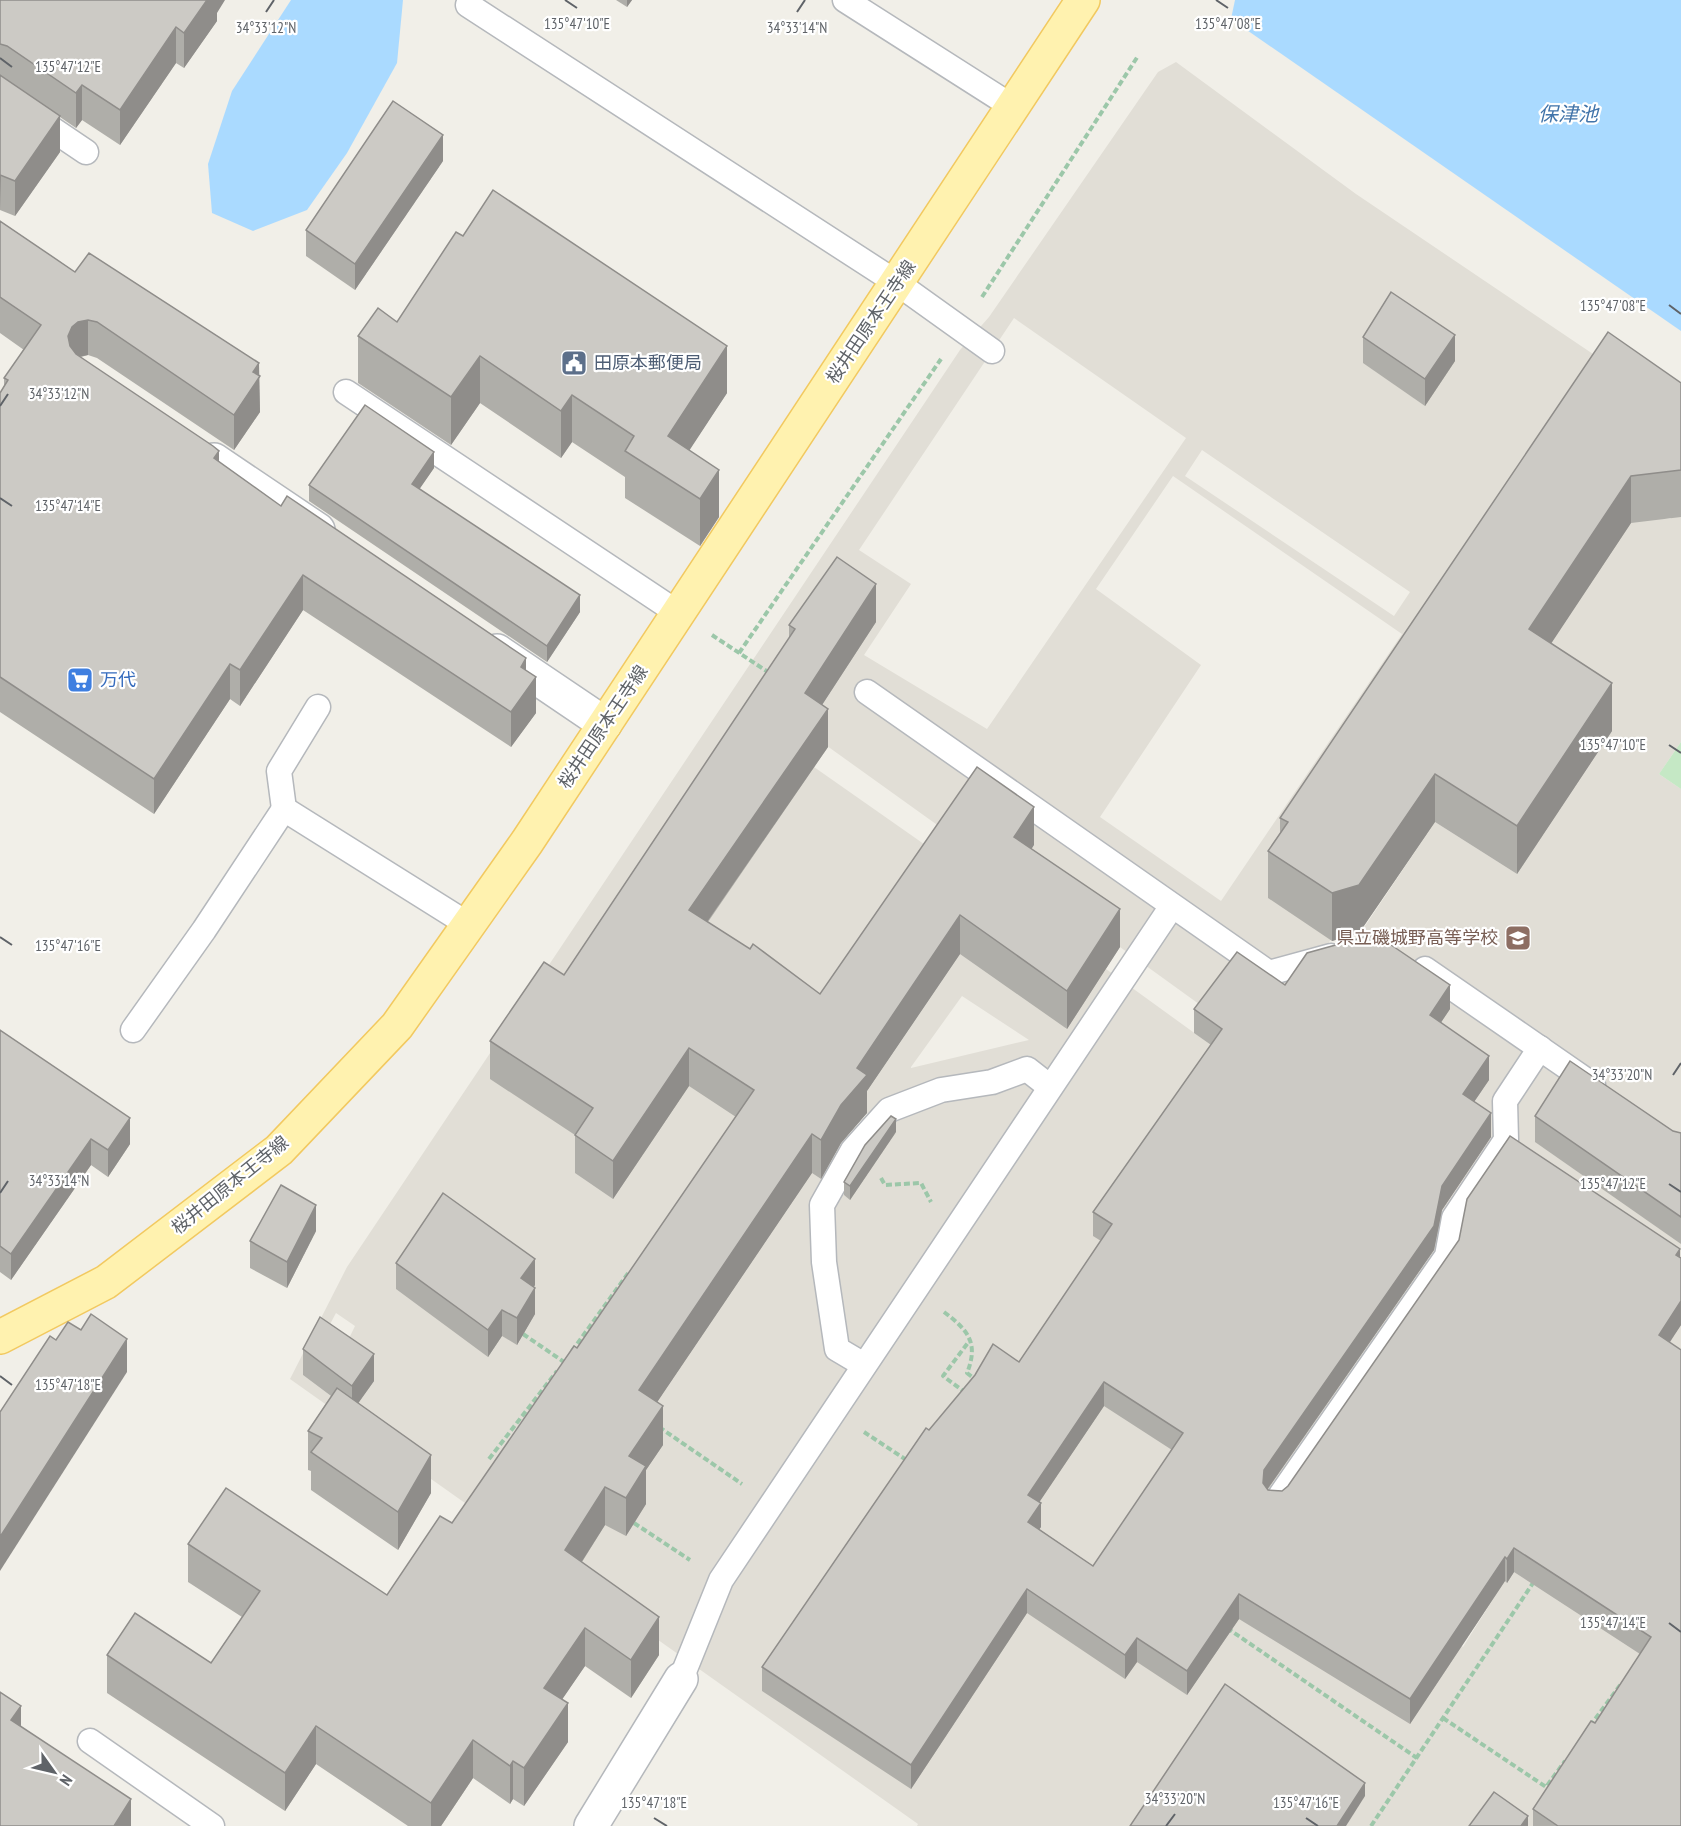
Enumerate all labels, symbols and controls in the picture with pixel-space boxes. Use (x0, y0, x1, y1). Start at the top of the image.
text: 135°47'10"E (544, 14, 610, 33)
text: 135°47'08"E (1195, 14, 1261, 33)
text: 34°33'12"N (236, 18, 296, 37)
text: 34°33'14"N (767, 18, 827, 37)
text: 135°47'12"E (35, 57, 101, 76)
water label: 保津池 (1538, 101, 1600, 127)
street label: 桜井田原本王寺線 (821, 256, 920, 388)
text: 135°47'08"E (1580, 296, 1646, 315)
public building icon: 田原本郵便局 (559, 348, 589, 378)
place label: 田原本郵便局 (594, 351, 702, 374)
text: 34°33'12"N (29, 384, 89, 403)
text: 135°47'14"E (35, 496, 101, 515)
street label: 桜井田原本王寺線 (553, 661, 652, 793)
supermarket icon: 万代 (65, 665, 95, 695)
place label: 万代 (100, 668, 136, 691)
text: 135°47'10"E (1580, 735, 1646, 754)
school or university icon: 県立磯城野高等学校 (1503, 923, 1533, 953)
place label: 県立磯城野高等学校 (1336, 926, 1498, 949)
text: 135°47'16"E (35, 936, 101, 955)
text: 34°33'20"N (1592, 1065, 1652, 1084)
street label: 桜井田原本王寺線 (166, 1130, 293, 1239)
text: 34°33'14"N (29, 1171, 89, 1190)
text: 135°47'12"E (1580, 1174, 1646, 1193)
text: 135°47'18"E (35, 1375, 101, 1394)
text: 135°47'14"E (1580, 1613, 1646, 1632)
north arrow (24, 1742, 84, 1802)
text: N (56, 1771, 77, 1790)
text: 34°33'20"N (1145, 1789, 1205, 1808)
text: 135°47'18"E (621, 1793, 687, 1812)
text: 135°47'16"E (1273, 1793, 1339, 1812)

